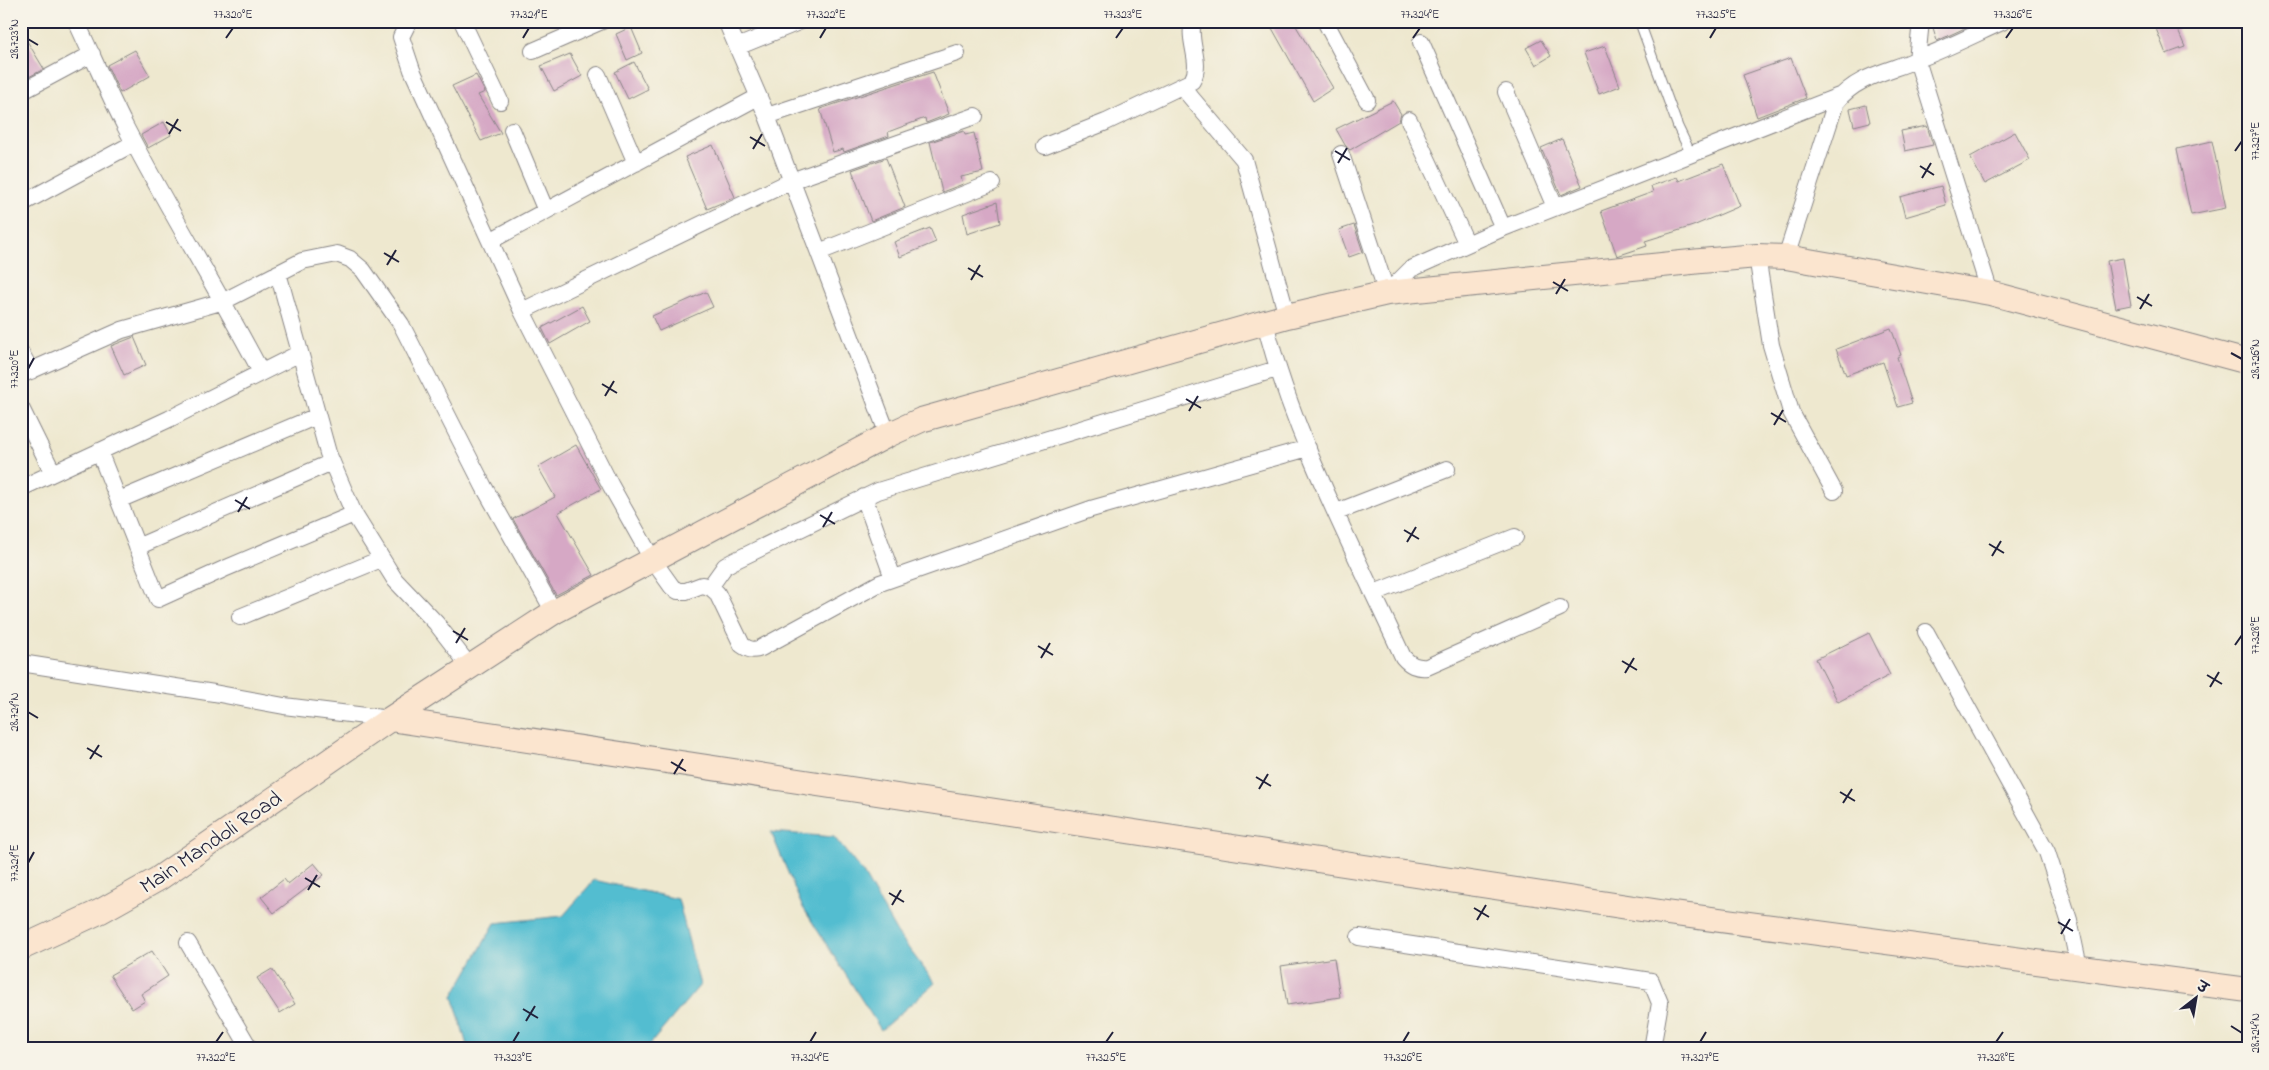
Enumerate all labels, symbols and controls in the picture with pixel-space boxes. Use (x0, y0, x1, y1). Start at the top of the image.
text: 77.320°E (214, 6, 252, 24)
text: 77.321°E (510, 6, 548, 24)
text: 77.322°E (806, 6, 846, 24)
text: 77.323°E (1104, 6, 1142, 24)
text: 77.324°E (1401, 6, 1439, 24)
text: 77.325°E (1696, 6, 1736, 24)
text: 77.326°E (1993, 6, 2033, 24)
text: 28.723°N (6, 19, 24, 59)
text: 77.327°E (2247, 122, 2265, 160)
text: 28.726°N (2247, 339, 2265, 379)
text: 77.320°E (6, 350, 24, 388)
text: 77.328°E (2247, 616, 2265, 654)
text: 28.721°N (6, 693, 24, 731)
street label: Main Mandoli Road (134, 784, 289, 903)
text: 77.321°E (6, 844, 24, 882)
north arrow (2172, 972, 2222, 1022)
text: उ (2191, 976, 2213, 1000)
text: 28.724°N (2247, 1013, 2265, 1053)
text: 77.322°E (196, 1049, 236, 1067)
text: 77.323°E (494, 1049, 532, 1067)
text: 77.324°E (791, 1049, 829, 1067)
text: 77.325°E (1086, 1049, 1126, 1067)
text: 77.326°E (1383, 1049, 1423, 1067)
text: 77.327°E (1681, 1049, 1719, 1067)
text: 77.328°E (1977, 1049, 2015, 1067)

